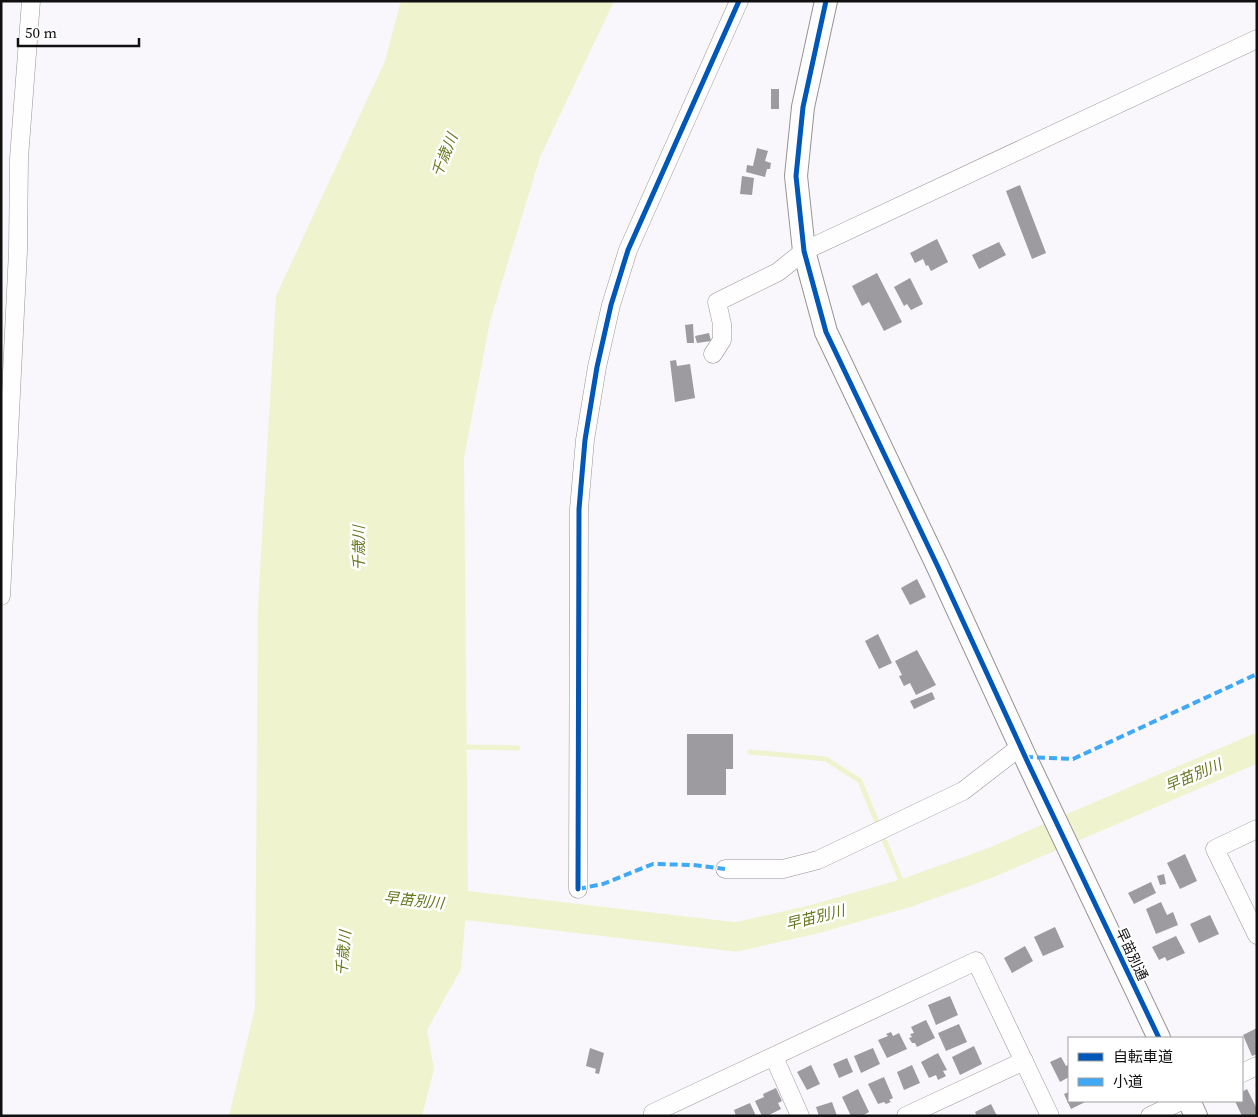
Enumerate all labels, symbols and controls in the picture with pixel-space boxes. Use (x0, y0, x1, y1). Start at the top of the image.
scale bar (18, 15, 139, 47)
text: 50 m (25, 22, 57, 43)
water label: 千歳川 (426, 128, 463, 180)
water label: 千歳川 (348, 524, 369, 571)
water label: 早苗別川 (1161, 753, 1227, 796)
water label: 早苗別川 (383, 886, 447, 914)
water label: 早苗別川 (783, 899, 849, 934)
street label: 早苗別通 (1111, 924, 1153, 984)
water label: 千歳川 (331, 928, 356, 976)
legend (1068, 1037, 1243, 1102)
text: 自転車道 (1113, 1046, 1173, 1067)
text: 小道 (1113, 1071, 1143, 1092)

